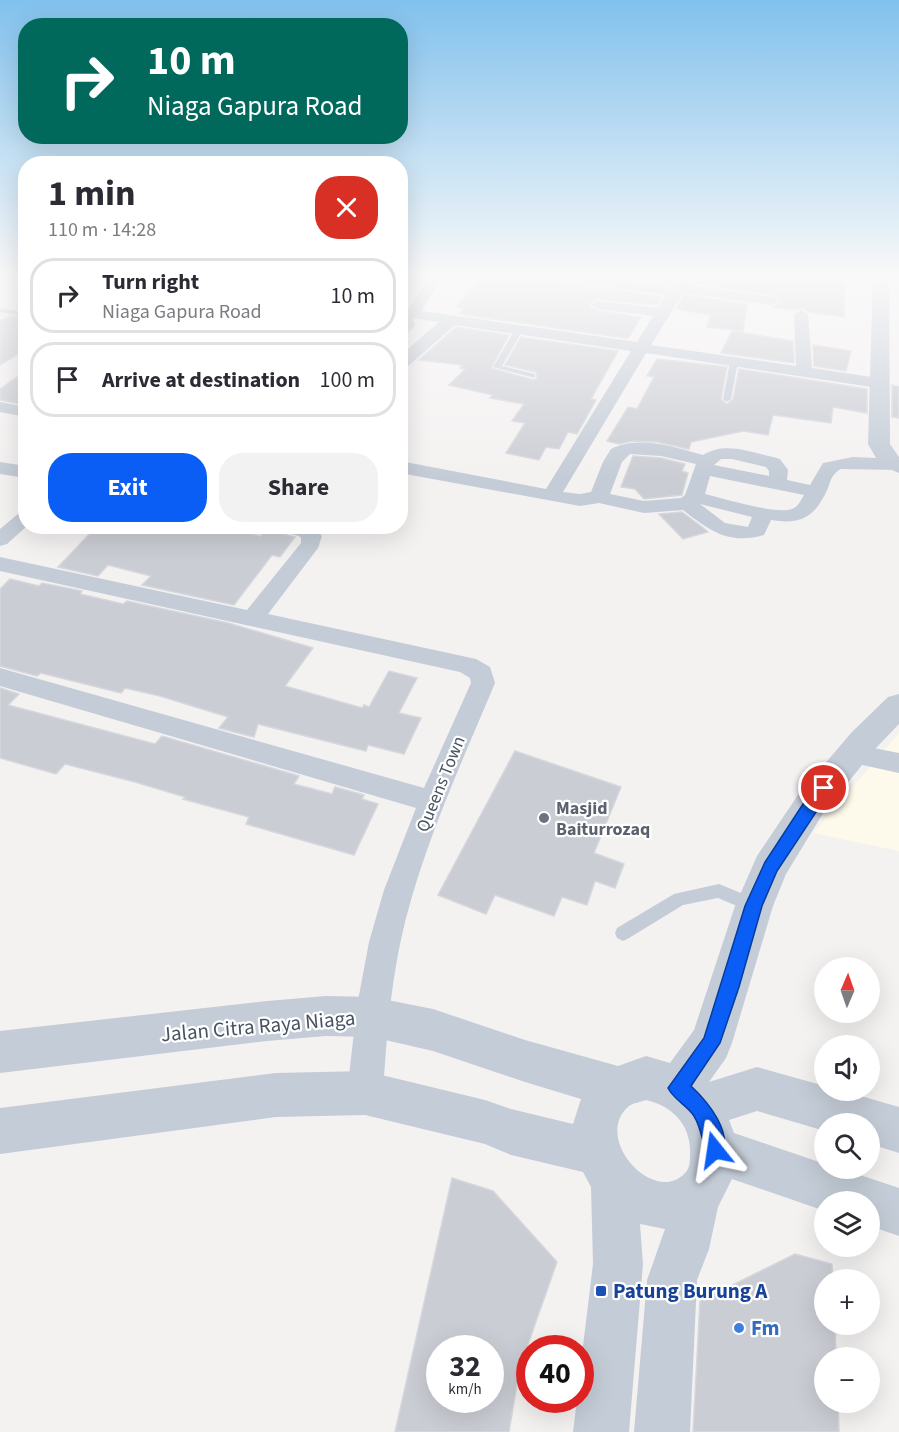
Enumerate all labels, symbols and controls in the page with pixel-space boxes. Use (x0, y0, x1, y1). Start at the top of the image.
text: 10 m (147, 31, 236, 91)
icon: right (48, 42, 126, 120)
text: Niaga Gapura Road (147, 87, 363, 126)
text: 1 min (48, 168, 136, 219)
button: close (315, 176, 378, 239)
text: 110 m · 14:28 (48, 216, 156, 244)
text: Turn right (102, 266, 199, 298)
icon: right (51, 279, 84, 312)
text: 10 m (330, 280, 375, 312)
text: Niaga Gapura Road (102, 298, 262, 326)
icon: arrive (51, 363, 84, 396)
text: Arrive at destination (102, 364, 300, 396)
text: 100 m (320, 364, 375, 396)
button: Exit (48, 453, 207, 522)
button: Share (219, 453, 378, 522)
street label: Queens Town (410, 732, 472, 836)
pin (798, 762, 849, 813)
icon: arrive (807, 771, 840, 804)
place label: Masjid Baiturrozaq (556, 796, 650, 842)
marker: Masjid Baiturrozaq (537, 811, 551, 825)
north arrow (814, 957, 880, 1023)
map controls (814, 957, 880, 1413)
street label: Jalan Citra Raya Niaga (160, 1003, 356, 1049)
button: sound (814, 1035, 880, 1101)
button: search (814, 1113, 880, 1179)
position arrow (683, 1118, 747, 1182)
button: layers (814, 1191, 880, 1257)
button: + (814, 1269, 880, 1335)
place label: Patung Burung A (613, 1276, 768, 1306)
marker: Patung Burung A (594, 1284, 608, 1298)
place label: Fm (751, 1313, 780, 1343)
marker: Fm (732, 1321, 746, 1335)
speed limit sign: 40 (516, 1335, 594, 1413)
text: 32 (449, 1345, 481, 1388)
button: − (814, 1347, 880, 1413)
text: km/h (448, 1379, 482, 1400)

